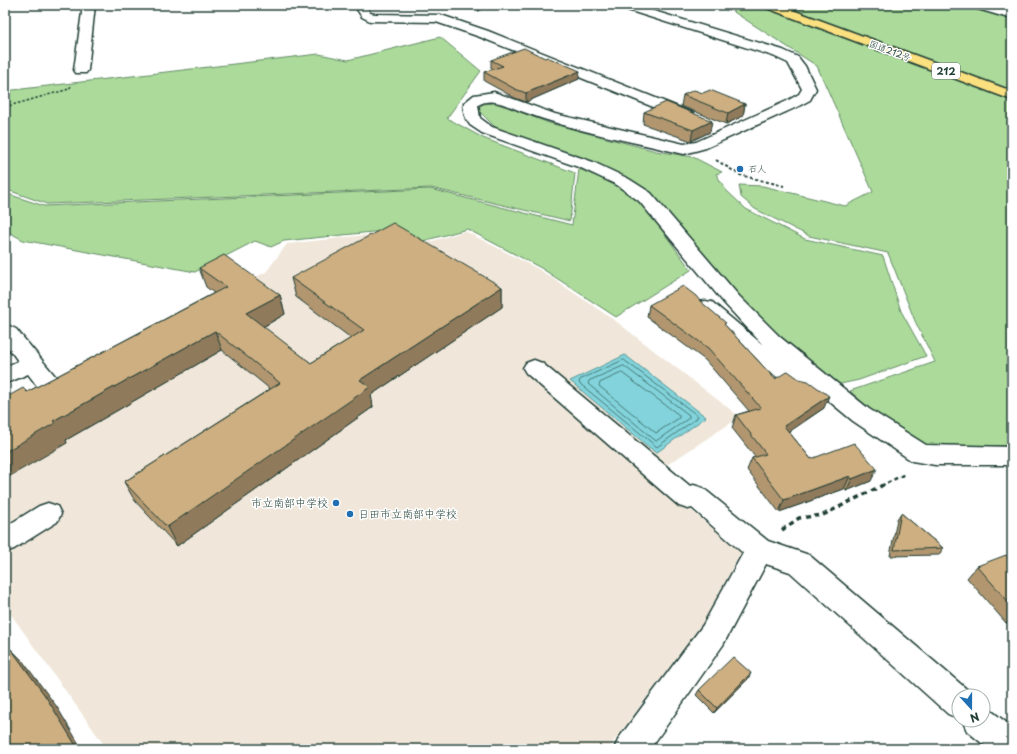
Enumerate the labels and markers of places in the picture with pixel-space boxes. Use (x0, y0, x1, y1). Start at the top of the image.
place label: 石人 (748, 161, 766, 175)
marker: 石人 (735, 164, 745, 174)
place label: 市立南部中学校 (251, 494, 328, 511)
marker: 市立南部中学校 (331, 498, 341, 508)
place label: 日田市立南部中学校 (358, 505, 457, 522)
marker: 日田市立南部中学校 (345, 509, 355, 519)

